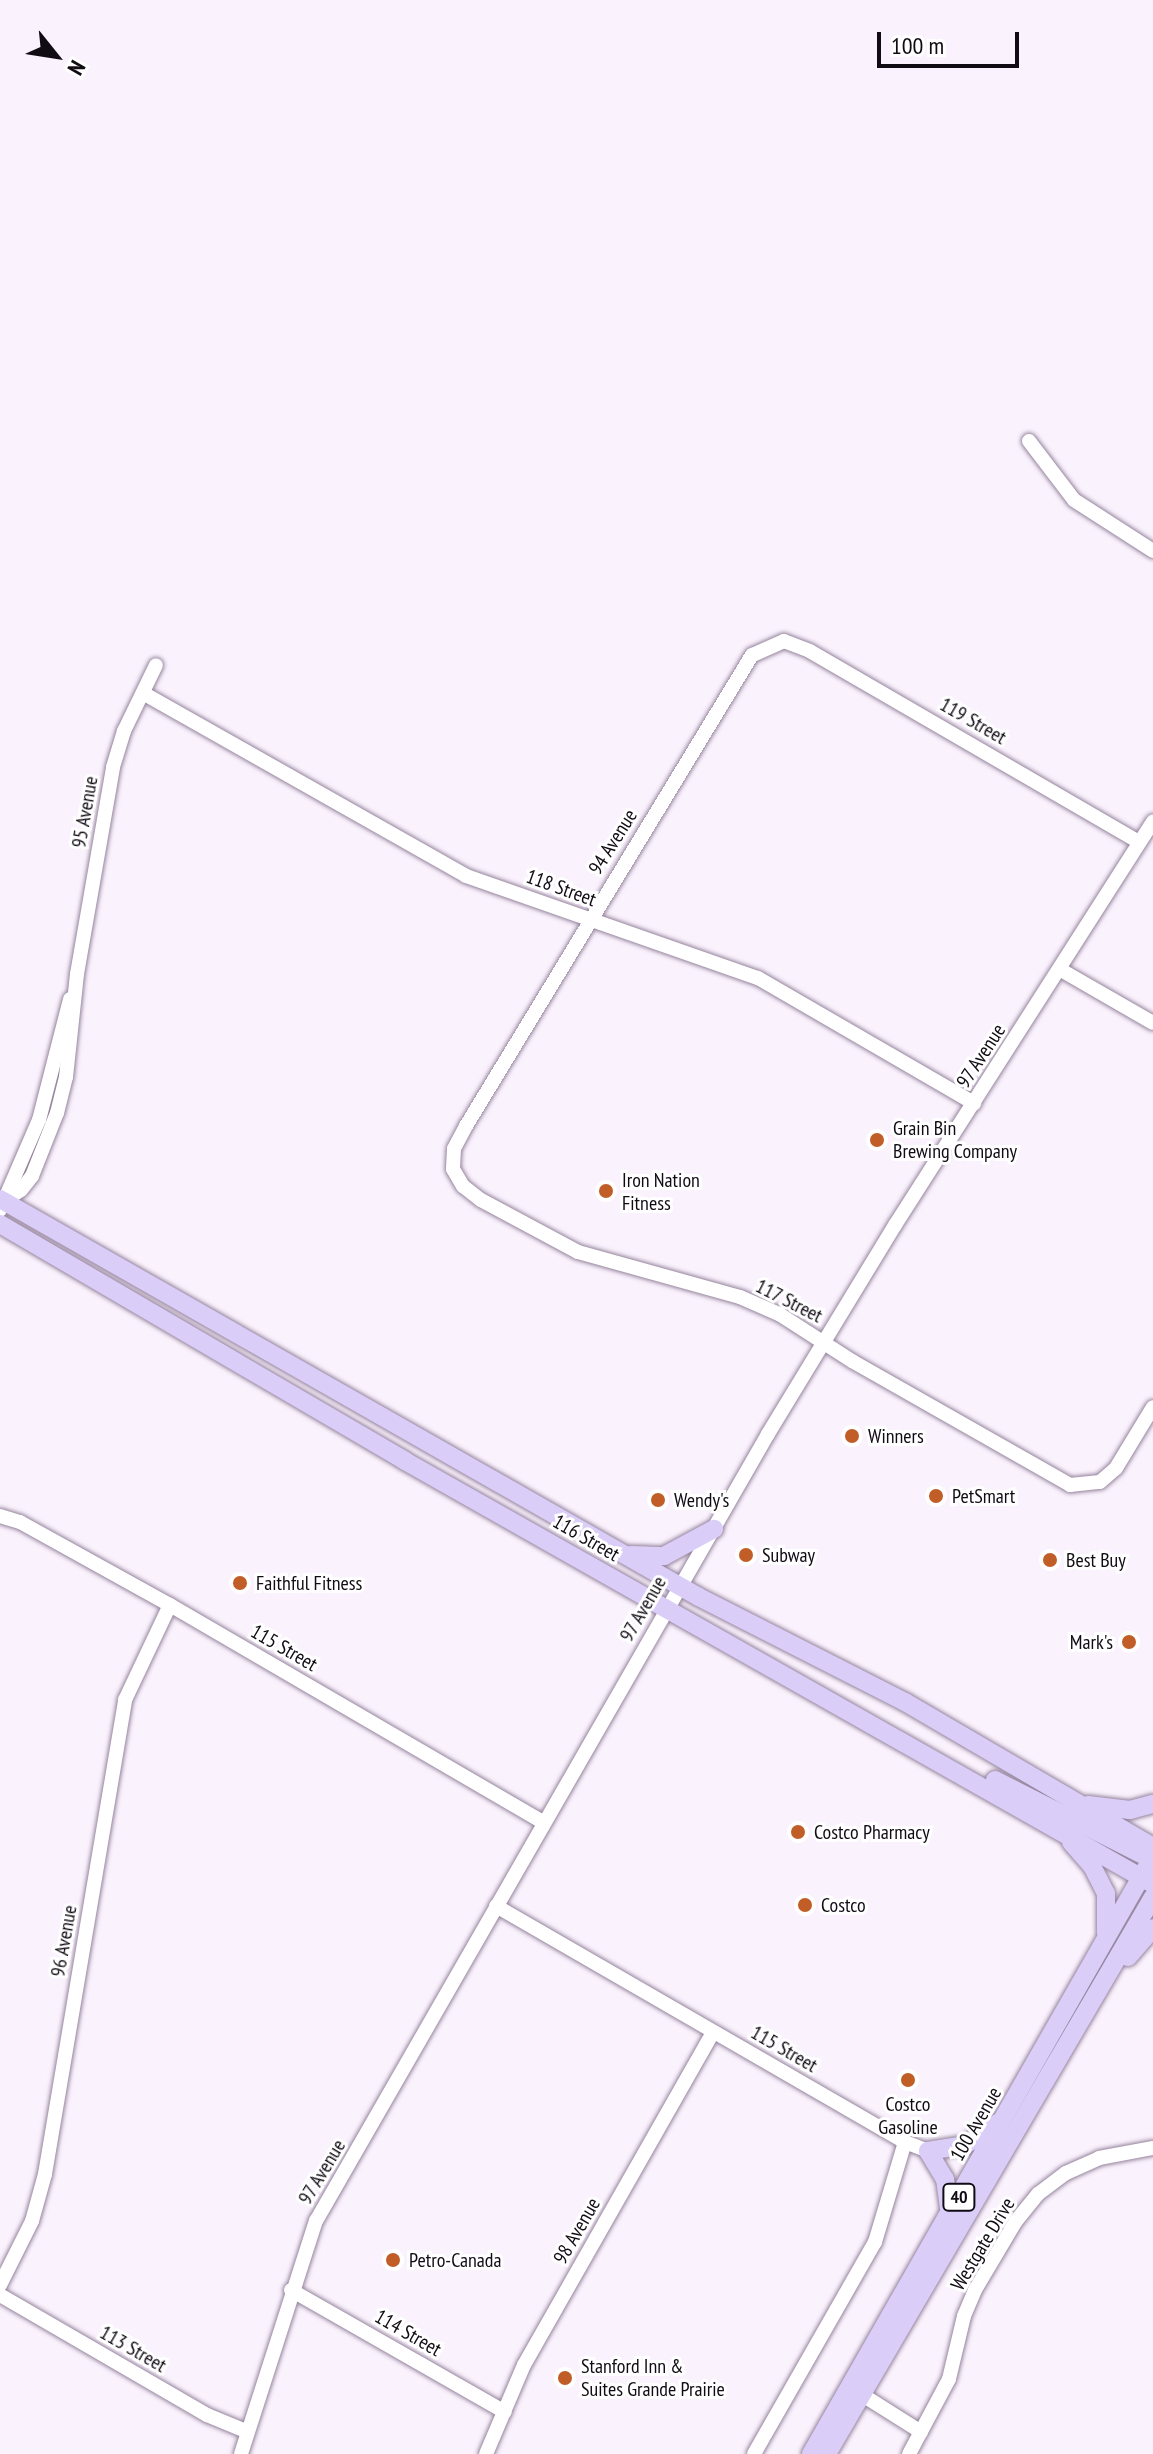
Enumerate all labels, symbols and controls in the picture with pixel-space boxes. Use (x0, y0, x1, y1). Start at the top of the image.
north arrow (16, 16, 96, 96)
scale bar (881, 16, 1023, 66)
text: 100 m (891, 30, 944, 61)
text: N (62, 56, 92, 80)
street label: 119 Street (936, 692, 1010, 750)
street label: 95 Avenue (67, 774, 103, 850)
street label: 94 Avenue (584, 805, 642, 879)
street label: 118 Street (523, 864, 599, 912)
street label: 97 Avenue (951, 1019, 1011, 1093)
place label: Grain Bin Brewing Company (893, 1116, 1017, 1163)
marker: Grain Bin Brewing Company (868, 1131, 886, 1149)
place label: Iron Nation Fitness (622, 1168, 700, 1215)
marker: Iron Nation Fitness (597, 1182, 615, 1200)
street label: 117 Street (751, 1274, 827, 1328)
place label: Winners (868, 1424, 924, 1448)
marker: Winners (843, 1427, 861, 1445)
place label: PetSmart (952, 1484, 1015, 1508)
marker: PetSmart (927, 1487, 945, 1505)
place label: Wendy's (674, 1488, 729, 1512)
marker: Wendy's (649, 1491, 667, 1509)
street label: 116 Street (549, 1509, 623, 1567)
place label: Subway (762, 1543, 815, 1567)
marker: Subway (737, 1546, 755, 1564)
place label: Best Buy (1066, 1548, 1126, 1572)
marker: Best Buy (1041, 1551, 1059, 1569)
place label: Faithful Fitness (256, 1571, 362, 1595)
street label: 97 Avenue (614, 1571, 672, 1647)
marker: Faithful Fitness (231, 1574, 249, 1592)
street label: 115 Street (247, 1619, 321, 1677)
place label: Mark's (1070, 1630, 1113, 1654)
marker: Mark's (1120, 1633, 1138, 1651)
place label: Costco Pharmacy (814, 1820, 930, 1844)
marker: Costco Pharmacy (789, 1823, 807, 1841)
place label: Costco (821, 1893, 866, 1917)
marker: Costco (796, 1896, 814, 1914)
street label: 96 Avenue (46, 1903, 82, 1979)
street label: 115 Street (747, 2020, 821, 2078)
marker: Costco Gasoline (899, 2071, 917, 2089)
street label: 100 Avenue (945, 2083, 1007, 2165)
place label: Costco Gasoline (878, 2092, 938, 2139)
street label: 97 Avenue (293, 2135, 351, 2209)
road number: 40 (941, 2183, 977, 2211)
street label: 98 Avenue (548, 2193, 606, 2269)
street label: Westgate Drive (946, 2193, 1020, 2295)
place label: Petro-Canada (409, 2248, 501, 2272)
marker: Petro-Canada (384, 2251, 402, 2269)
street label: 114 Street (371, 2304, 445, 2362)
street label: 113 Street (96, 2320, 170, 2378)
place label: Stanford Inn & Suites Grande Prairie (581, 2354, 725, 2401)
marker: Stanford Inn & Suites Grande Prairie (556, 2369, 574, 2387)

